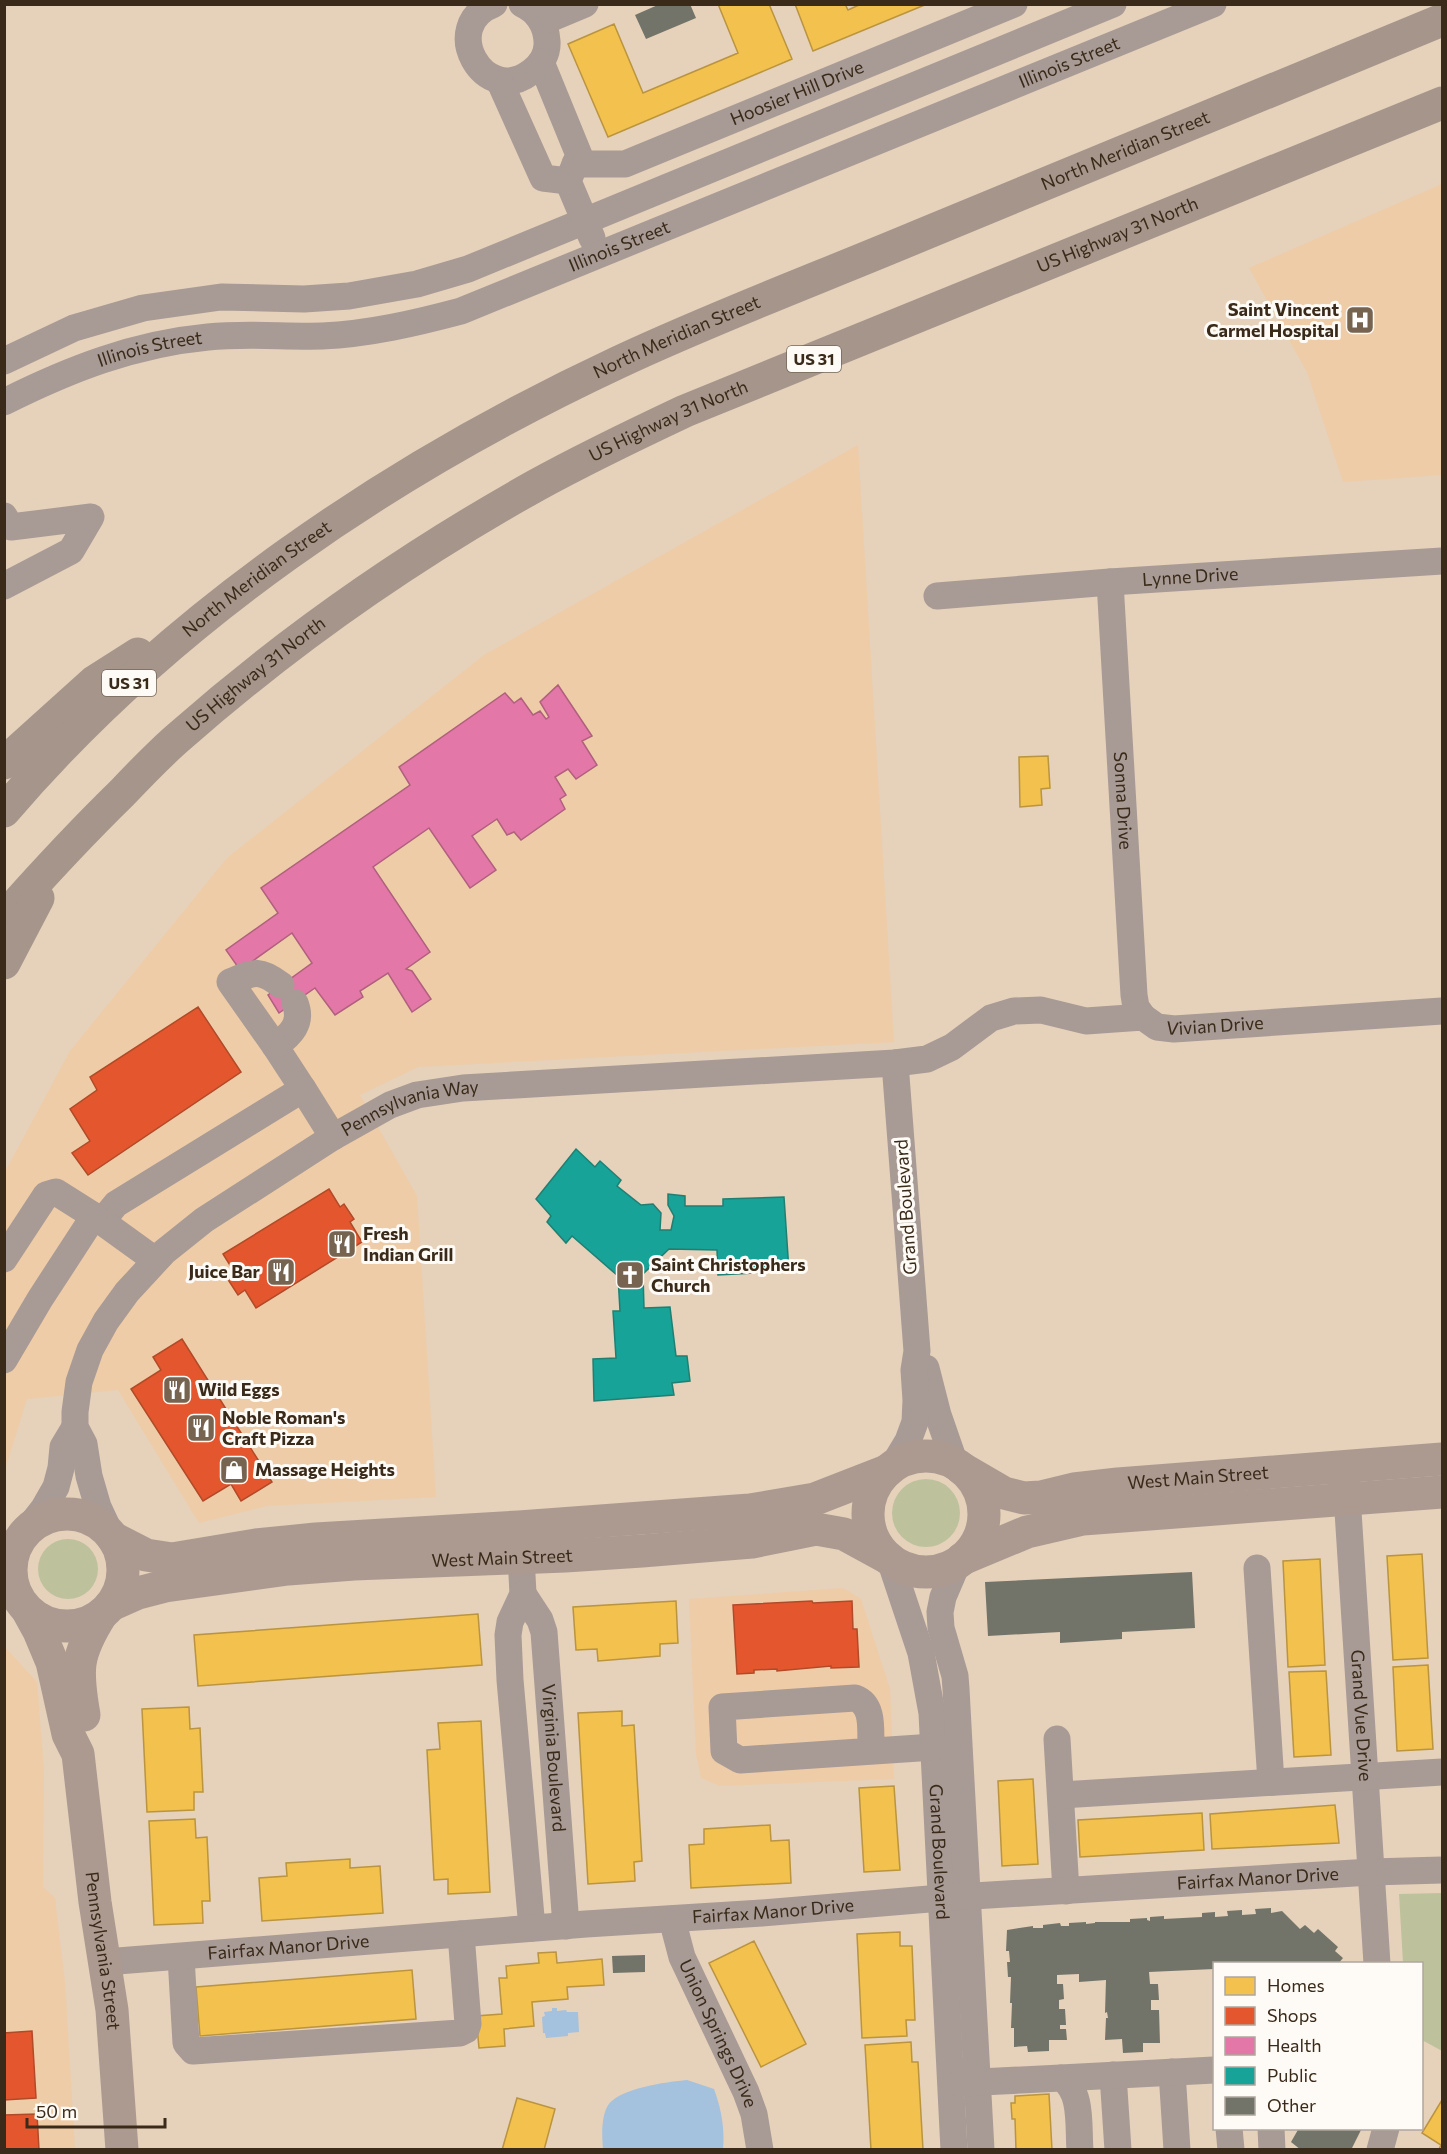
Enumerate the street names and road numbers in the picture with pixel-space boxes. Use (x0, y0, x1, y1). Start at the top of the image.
street label: Illinois Street (1015, 31, 1123, 92)
street label: Hoosier Hill Drive (727, 55, 867, 130)
street label: North Meridian Street (1037, 105, 1213, 194)
street label: US Highway 31 North (1033, 191, 1201, 277)
street label: Illinois Street (565, 215, 673, 276)
street label: North Meridian Street (589, 290, 763, 383)
street label: Illinois Street (94, 326, 203, 371)
road number: US 31 (787, 346, 841, 372)
street label: US Highway 31 North (585, 375, 751, 466)
street label: North Meridian Street (177, 515, 335, 641)
street label: Lynne Drive (1141, 562, 1239, 590)
street label: US Highway 31 North (181, 611, 329, 736)
road number: US 31 (102, 670, 156, 696)
street label: Sonna Drive (1110, 751, 1138, 850)
street label: Vivian Drive (1165, 1011, 1264, 1039)
street label: Pennsylvania Way (337, 1075, 479, 1140)
street label: Grand Boulevard (889, 1139, 921, 1276)
street label: West Main Street (1127, 1460, 1269, 1493)
street label: West Main Street (431, 1544, 573, 1571)
street label: Grand Vue Drive (1347, 1649, 1377, 1782)
street label: Virginia Boulevard (538, 1683, 571, 1833)
street label: Grand Boulevard (926, 1783, 954, 1920)
street label: Fairfax Manor Drive (1176, 1862, 1340, 1894)
street label: Pennsylvania Street (82, 1870, 125, 2031)
street label: Fairfax Manor Drive (691, 1893, 855, 1927)
street label: Fairfax Manor Drive (207, 1929, 370, 1964)
street label: Union Springs Drive (675, 1956, 763, 2110)

